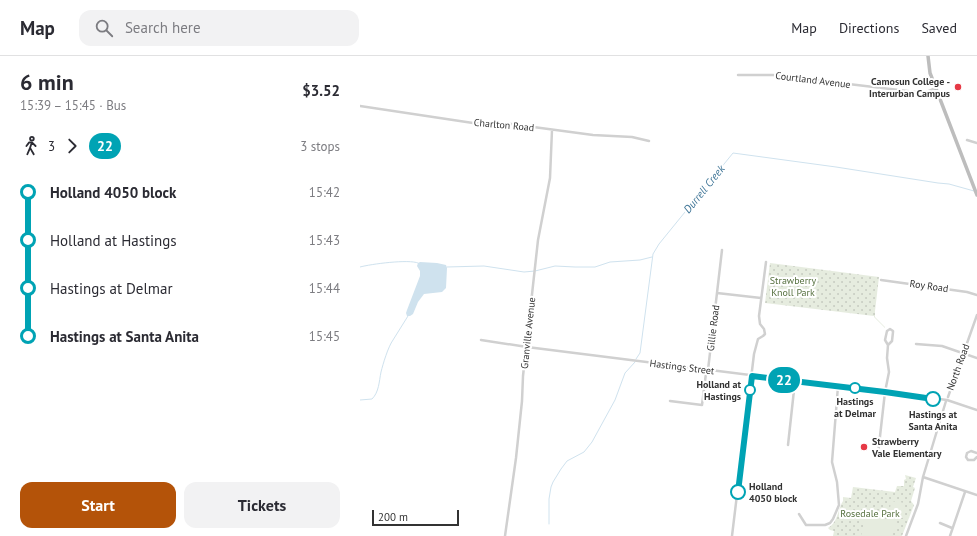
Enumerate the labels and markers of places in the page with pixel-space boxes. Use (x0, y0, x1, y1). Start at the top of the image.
place label: Camosun College - Interurban Campus (869, 75, 950, 100)
marker: Camosun College - Interurban Campus (953, 82, 963, 92)
place label: Holland at Hastings (696, 378, 742, 403)
marker: Hastings at Delmar (849, 382, 861, 394)
marker: Holland at Hastings (744, 384, 756, 396)
marker: Hastings at Santa Anita (925, 391, 941, 407)
place label: Hastings at Delmar (834, 395, 876, 420)
place label: Hastings at Santa Anita (909, 408, 958, 433)
place label: Strawberry Vale Elementary (871, 435, 942, 460)
marker: Strawberry Vale Elementary (859, 442, 869, 452)
place label: Holland 4050 block (749, 480, 797, 505)
marker: Holland 4050 block (730, 484, 746, 500)

